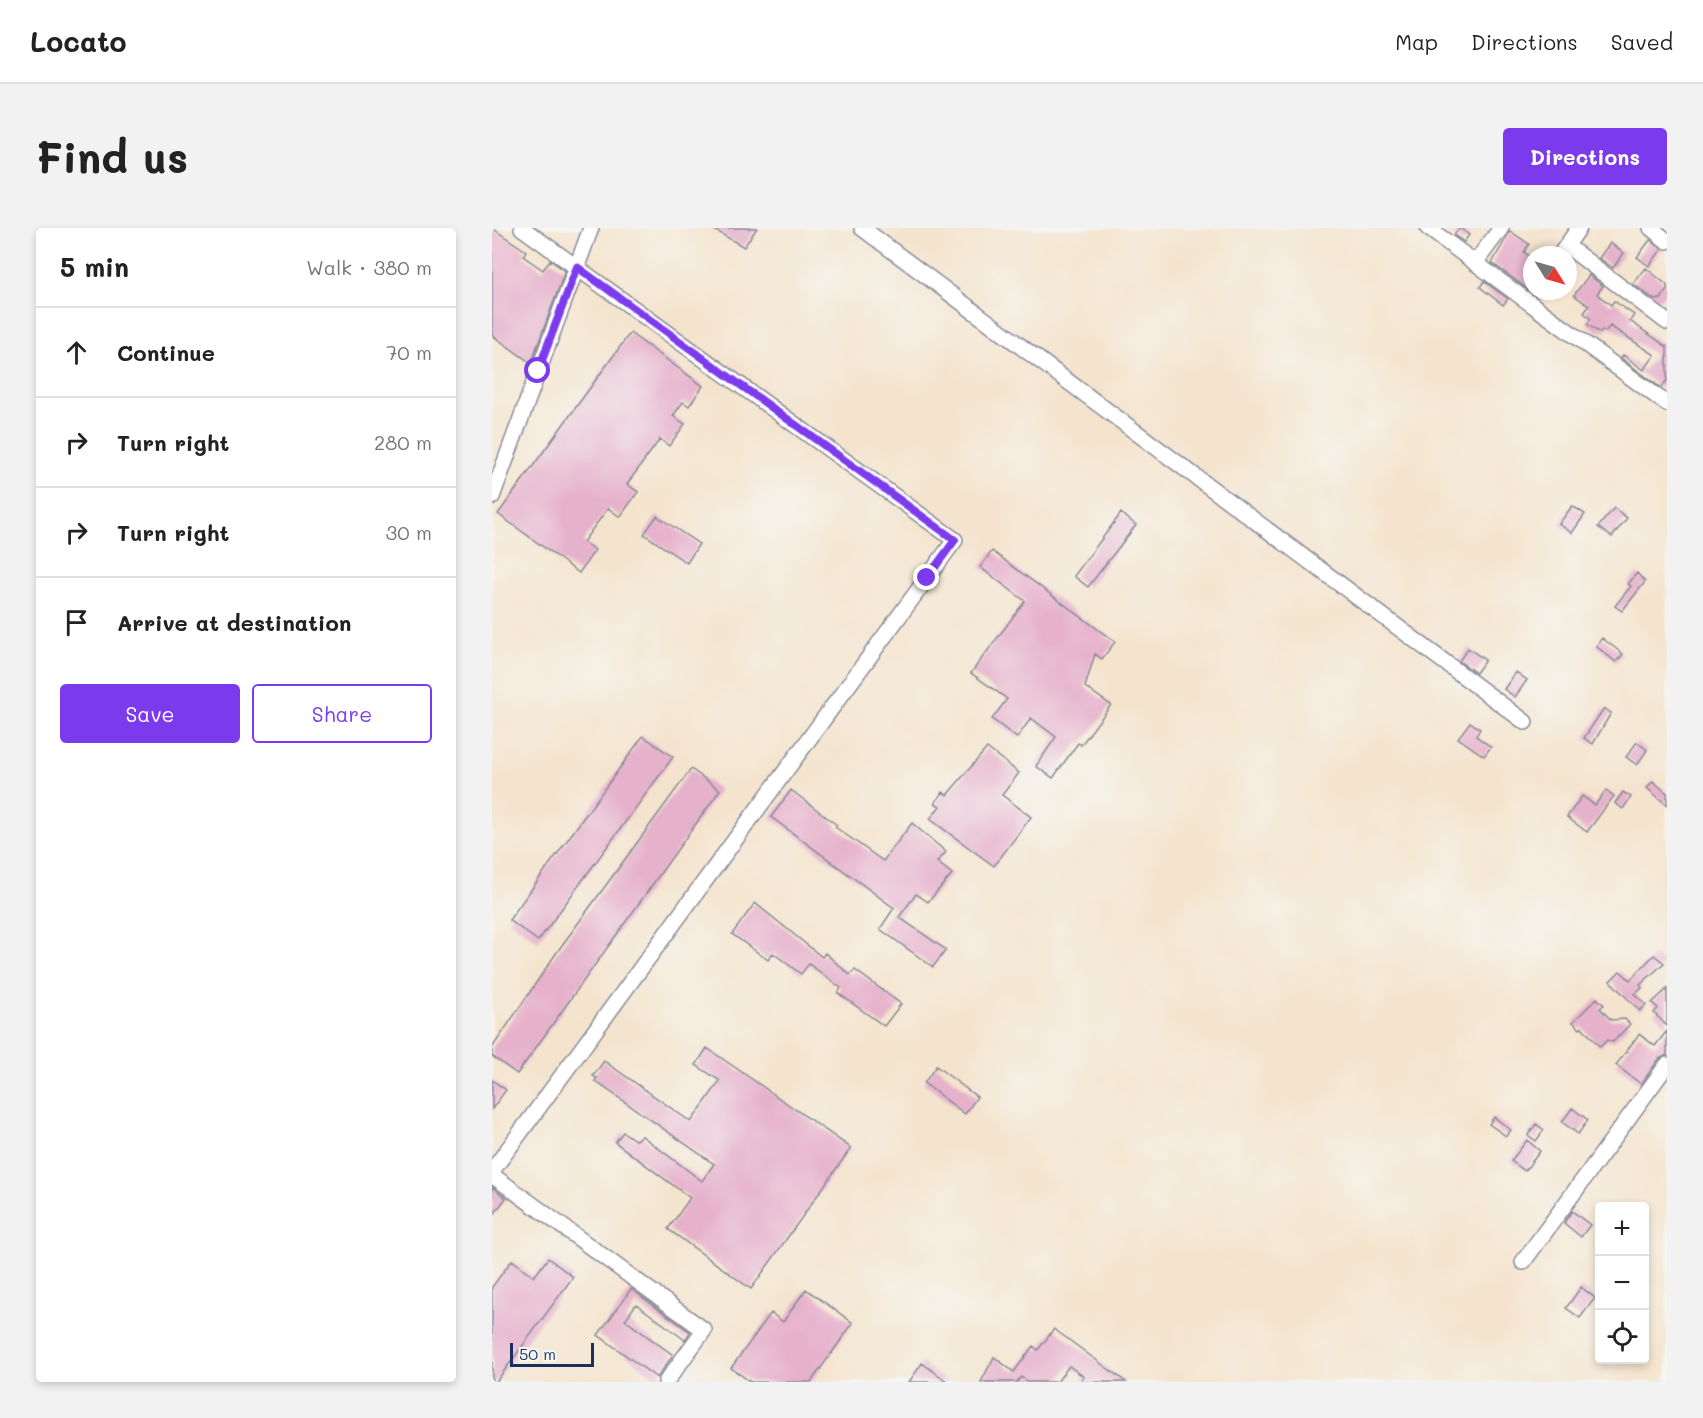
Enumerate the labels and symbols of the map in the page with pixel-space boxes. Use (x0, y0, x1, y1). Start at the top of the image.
north arrow (1523, 246, 1577, 300)
route start (524, 357, 550, 383)
route end (913, 564, 939, 590)
scale bar (510, 1340, 594, 1368)

